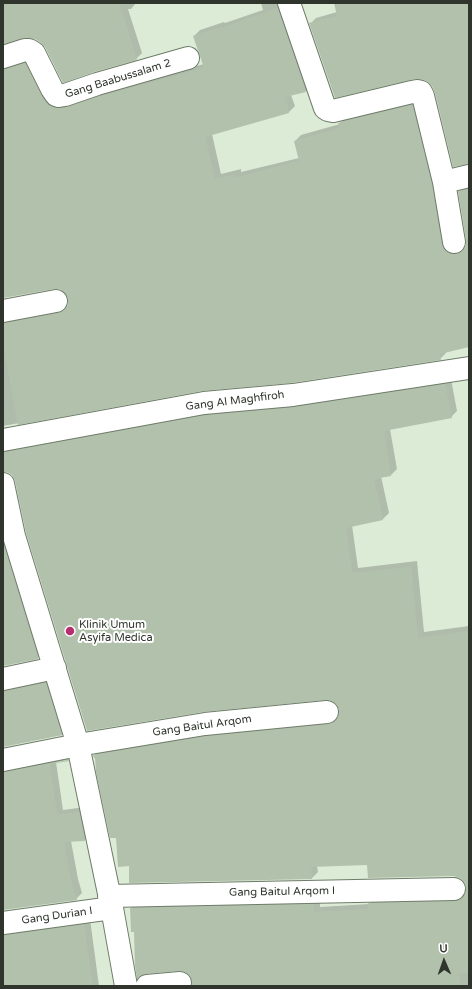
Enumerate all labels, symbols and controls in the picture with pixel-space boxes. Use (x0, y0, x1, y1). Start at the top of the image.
street label: Gang Baabussalam 2 (63, 57, 173, 101)
street label: Gang Al Maghfiroh (185, 388, 285, 414)
place label: Klinik Umum Asyifa Medica (79, 618, 153, 644)
marker: Klinik Umum Asyifa Medica (64, 625, 76, 637)
street label: Gang Baitul Arqom (152, 713, 252, 739)
street label: Gang Baitul Arqom I (229, 884, 335, 900)
street label: Gang Durian I (21, 904, 93, 928)
north arrow (424, 941, 464, 981)
text: U (439, 942, 448, 955)

